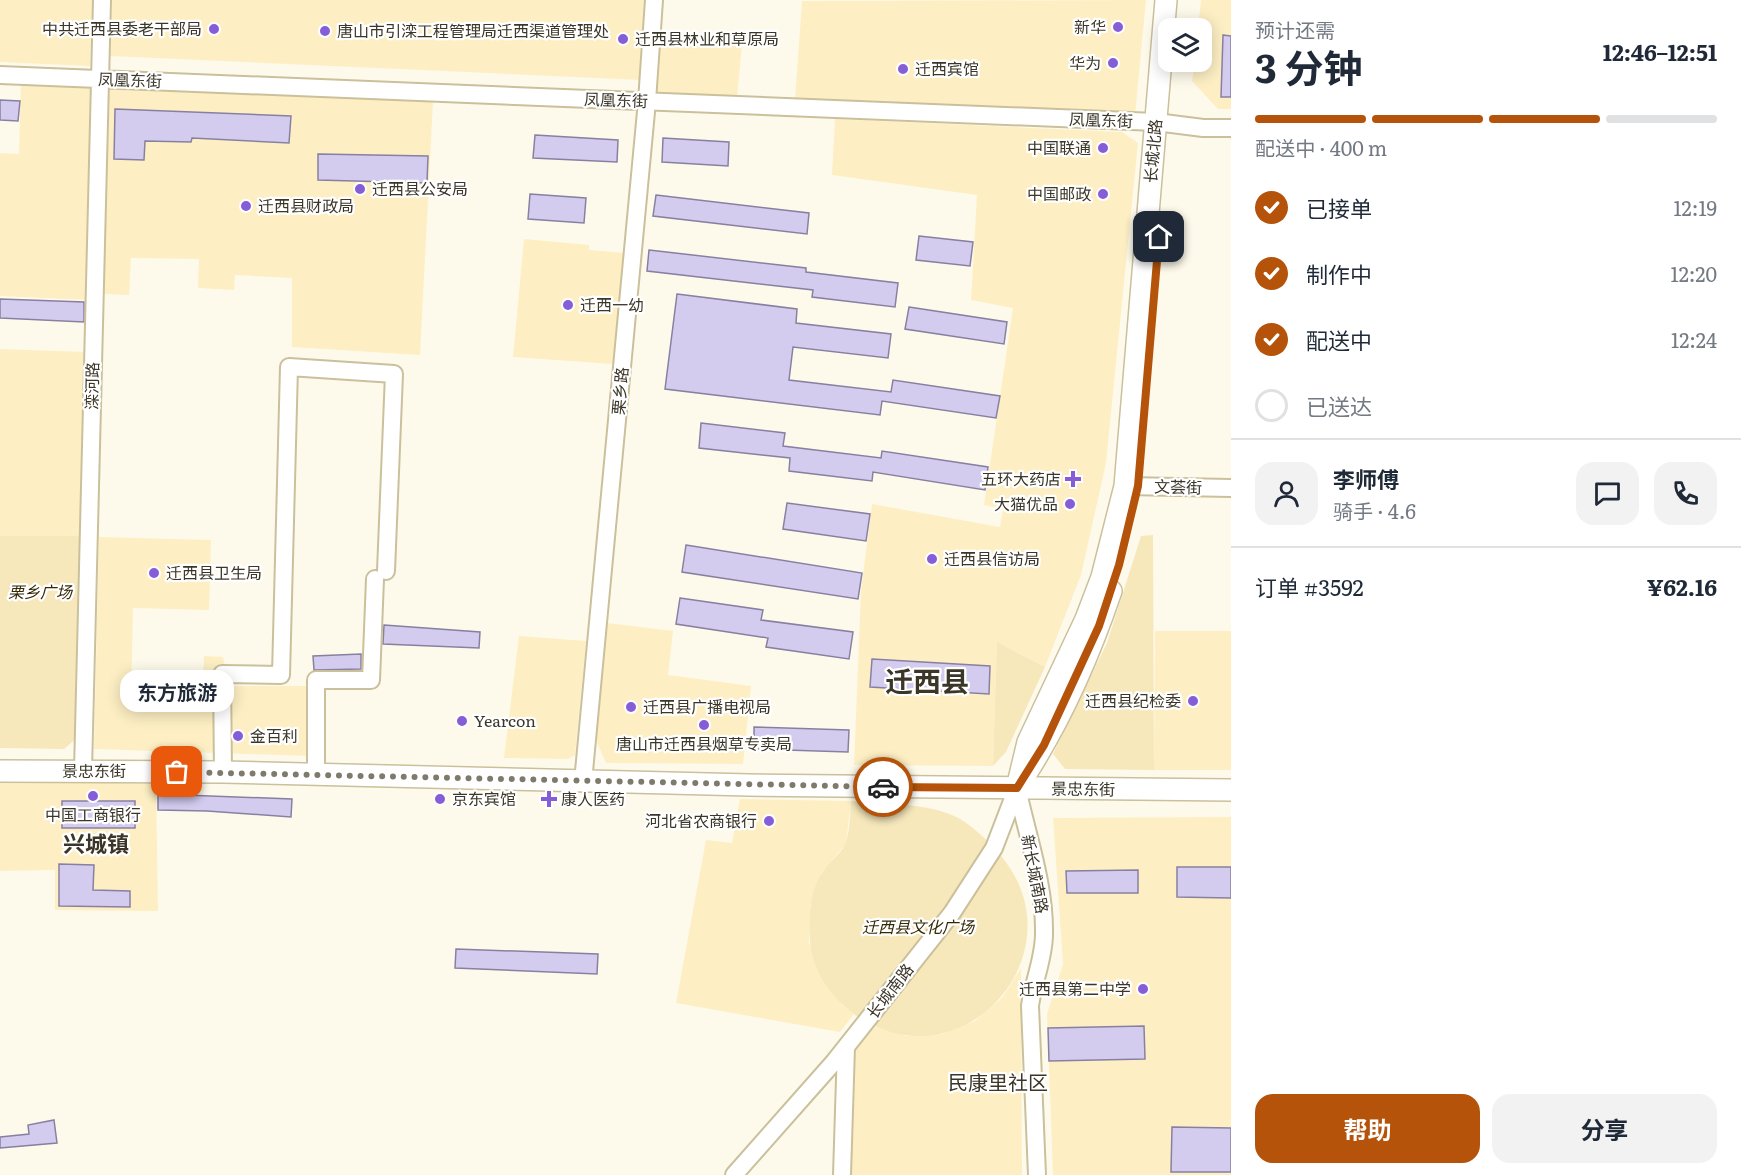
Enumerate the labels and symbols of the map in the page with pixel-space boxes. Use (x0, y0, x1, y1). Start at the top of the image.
place label: 新华 (1074, 14, 1106, 38)
place label: 中共迁西县委老干部局 (42, 16, 202, 40)
place label: 唐山市引滦工程管理局迁西渠道管理处 (337, 18, 609, 42)
marker: 新华 (1111, 20, 1125, 34)
marker: 中共迁西县委老干部局 (207, 22, 221, 36)
marker: 唐山市引滦工程管理局迁西渠道管理处 (318, 24, 332, 38)
place label: 迁西县林业和草原局 (635, 26, 779, 50)
marker: 迁西县林业和草原局 (616, 32, 630, 46)
place label: 华为 (1069, 50, 1101, 74)
place label: 迁西宾馆 (915, 56, 979, 80)
marker: 华为 (1106, 56, 1120, 70)
marker: 迁西宾馆 (896, 62, 910, 76)
street label: 凤凰东街 (98, 66, 162, 92)
street label: 凤凰东街 (584, 86, 648, 112)
street label: 凤凰东街 (1069, 106, 1133, 132)
street label: 长城北路 (1137, 118, 1167, 184)
place label: 中国联通 (1027, 135, 1091, 159)
marker: 中国联通 (1096, 141, 1110, 155)
place label: 迁西县公安局 (372, 176, 468, 200)
place label: 中国邮政 (1027, 181, 1091, 205)
marker: 迁西县公安局 (353, 182, 367, 196)
marker: 中国邮政 (1096, 187, 1110, 201)
place label: 迁西县财政局 (258, 193, 354, 217)
marker: 迁西县财政局 (239, 199, 253, 213)
pin (1133, 211, 1184, 262)
place label: 迁西一幼 (580, 292, 644, 316)
marker: 迁西一幼 (561, 298, 575, 312)
street label: 滦河路 (79, 362, 103, 410)
street label: 栗乡路 (605, 366, 633, 416)
place label: 五环大药店 (981, 466, 1061, 490)
marker: 五环大药店 (1066, 472, 1080, 486)
street label: 文荟街 (1154, 474, 1202, 498)
place label: 大猫优品 (994, 491, 1058, 515)
marker: 大猫优品 (1063, 497, 1077, 511)
place label: 迁西县信访局 (944, 546, 1040, 570)
marker: 迁西县信访局 (925, 552, 939, 566)
place label: 迁西县卫生局 (166, 560, 262, 584)
marker: 迁西县卫生局 (147, 566, 161, 580)
park label: 栗乡广场 (8, 579, 74, 603)
district label: 迁西县 (885, 659, 969, 701)
callout: 东方旅游 (120, 670, 234, 712)
place label: 迁西县纪检委 (1085, 688, 1181, 712)
place label: 迁西县广播电视局 (643, 694, 771, 718)
marker: 迁西县纪检委 (1186, 694, 1200, 708)
marker: 迁西县广播电视局 (624, 700, 638, 714)
place label: Yearcon (474, 708, 536, 732)
marker: Yearcon (455, 714, 469, 728)
marker: 唐山市迁西县烟草专卖局 (697, 718, 711, 732)
place label: 金百利 (250, 723, 298, 747)
marker: 金百利 (231, 729, 245, 743)
place label: 唐山市迁西县烟草专卖局 (616, 731, 792, 755)
pin (151, 746, 202, 797)
courier (853, 757, 913, 817)
street label: 景忠东街 (62, 758, 126, 782)
street label: 景忠东街 (1051, 775, 1115, 801)
place label: 京东宾馆 (452, 786, 516, 810)
place label: 康人医药 (561, 786, 625, 810)
marker: 中国工商银行 (86, 789, 100, 803)
marker: 京东宾馆 (433, 792, 447, 806)
marker: 康人医药 (542, 792, 556, 806)
place label: 中国工商银行 (45, 802, 141, 826)
place label: 河北省农商银行 (645, 808, 757, 832)
marker: 河北省农商银行 (762, 814, 776, 828)
district label: 兴城镇 (63, 826, 129, 859)
street label: 新长城南路 (1017, 832, 1055, 915)
park label: 迁西县文化广场 (862, 914, 976, 938)
street label: 长城南路 (860, 958, 918, 1023)
place label: 迁西县第二中学 (1019, 976, 1131, 1000)
marker: 迁西县第二中学 (1136, 982, 1150, 996)
district label: 民康里社区 (948, 1066, 1048, 1096)

